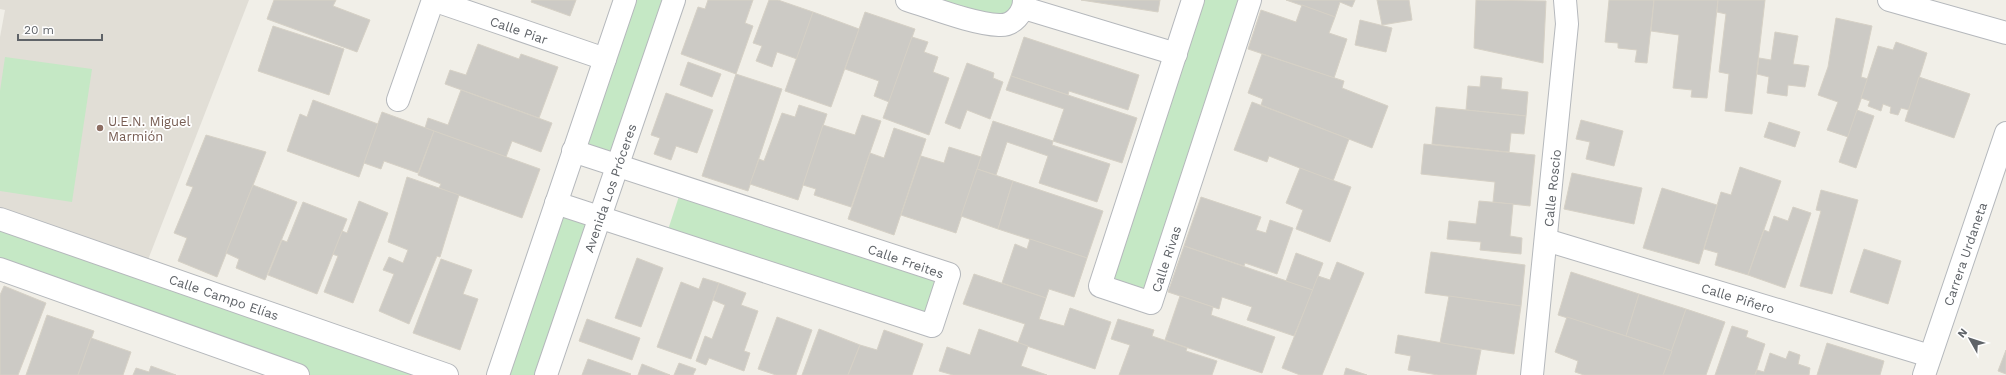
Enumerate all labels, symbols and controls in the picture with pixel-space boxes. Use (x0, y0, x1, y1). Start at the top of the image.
street label: Calle Piar (488, 14, 550, 47)
scale bar (18, 16, 102, 42)
text: 20 m (24, 23, 54, 37)
place label: U.E.N. Miguel Marmión (108, 114, 191, 144)
street label: Avenida Los Próceres (581, 122, 640, 255)
marker: U.E.N. Miguel Marmión (95, 123, 105, 133)
street label: Calle Roscio (1541, 148, 1564, 228)
street label: Carrera Urdaneta (1941, 200, 1990, 308)
street label: Calle Rivas (1149, 224, 1184, 294)
street label: Calle Freites (866, 241, 946, 282)
street label: Calle Campo Elías (167, 272, 281, 323)
street label: Calle Piñero (1699, 280, 1777, 317)
north arrow (1950, 319, 1990, 359)
text: N (1955, 326, 1970, 340)

